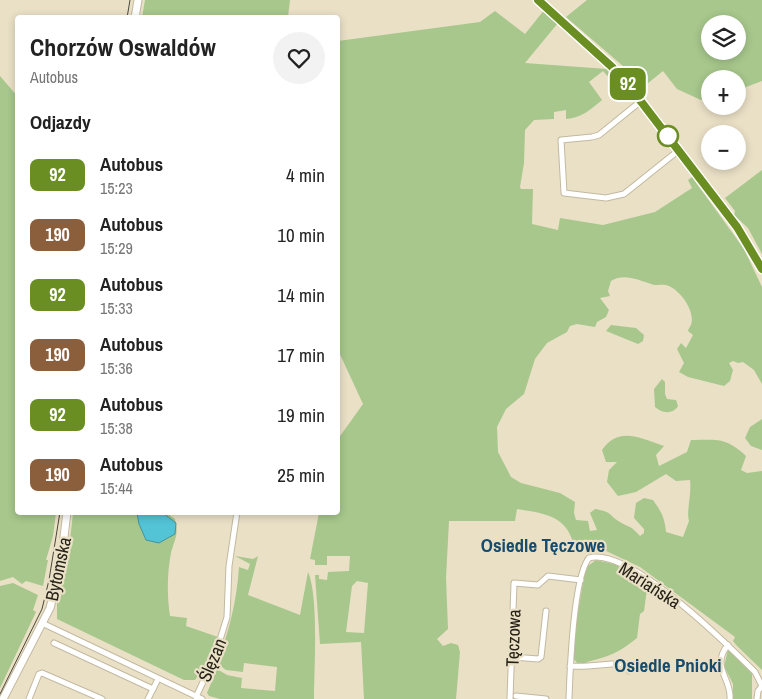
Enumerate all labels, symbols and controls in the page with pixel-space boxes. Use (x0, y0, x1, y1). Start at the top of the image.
map controls (701, 15, 746, 170)
button: layers (701, 15, 746, 60)
text: Chorzów Oswaldów (30, 31, 216, 63)
button: heart (273, 32, 325, 84)
text: Autobus (30, 66, 78, 88)
line badge: 92 (606, 68, 650, 100)
button: + (701, 70, 746, 115)
text: 92 (620, 71, 636, 96)
text: Odjazdy (30, 109, 91, 135)
unlabelled marker (657, 125, 679, 147)
button: − (701, 125, 746, 170)
text: Autobus (100, 151, 163, 177)
text: 92 (49, 162, 66, 187)
text: 4 min (286, 162, 325, 188)
text: 15:23 (100, 177, 133, 199)
text: Autobus (100, 211, 163, 237)
text: 190 (45, 222, 70, 247)
text: 10 min (277, 222, 325, 248)
text: 15:29 (100, 237, 133, 259)
text: Autobus (100, 271, 163, 297)
text: 92 (49, 282, 66, 307)
text: 14 min (277, 282, 325, 308)
text: 15:33 (100, 297, 133, 319)
text: Autobus (100, 331, 163, 357)
text: 190 (45, 342, 70, 367)
text: 17 min (277, 342, 325, 368)
text: 15:36 (100, 357, 133, 379)
text: Autobus (100, 391, 163, 417)
text: 92 (49, 402, 66, 427)
text: 19 min (277, 402, 325, 428)
text: 15:38 (100, 417, 133, 439)
text: Autobus (100, 451, 163, 477)
text: 190 (45, 462, 70, 487)
text: 25 min (277, 462, 325, 488)
text: 15:44 (100, 477, 133, 499)
district label: Osiedle Tęczowe (481, 532, 606, 558)
street label: Bytomska (39, 535, 77, 603)
street label: Mariańska (614, 556, 686, 614)
street label: Tęczowa (500, 609, 526, 667)
street label: Ślęzan (192, 634, 232, 686)
district label: Osiedle Pnioki (614, 652, 722, 678)

